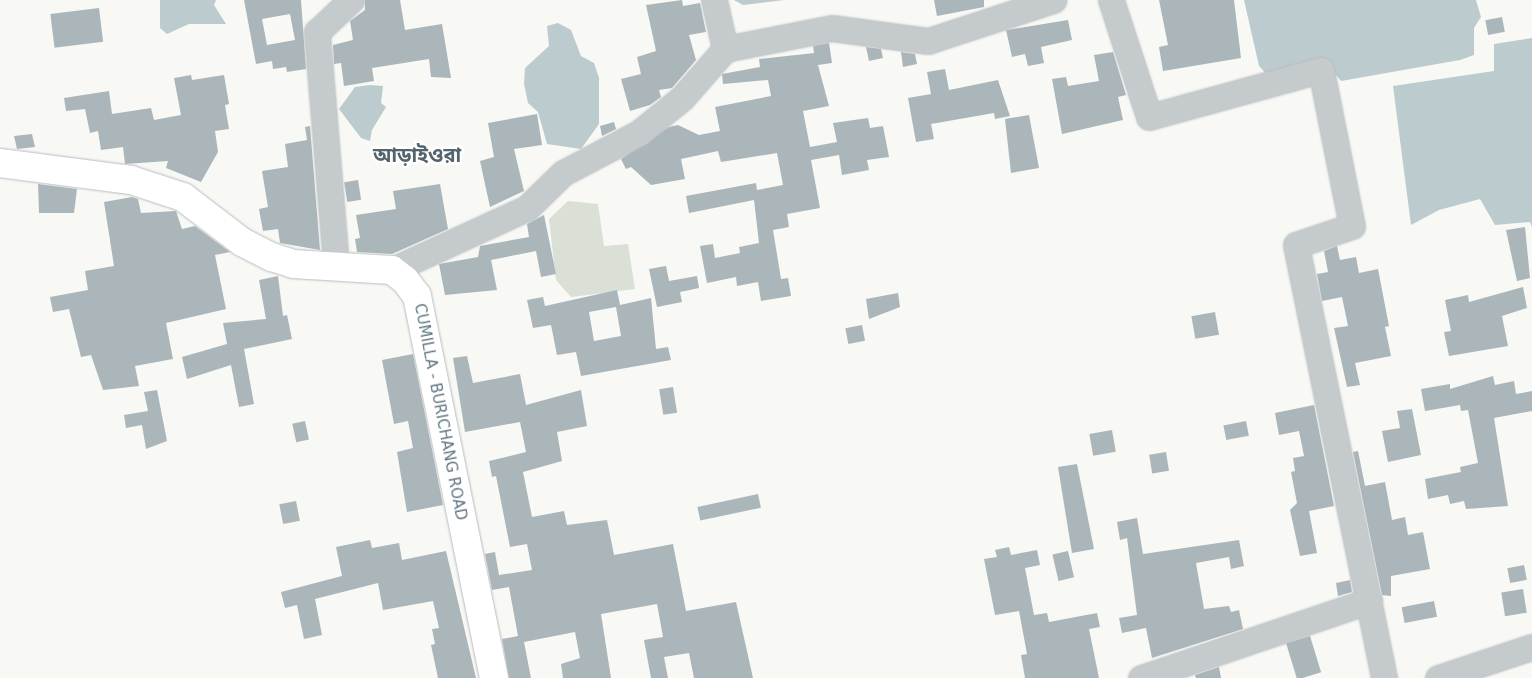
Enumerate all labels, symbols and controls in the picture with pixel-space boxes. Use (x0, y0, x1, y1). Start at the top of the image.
district label: আড়াইওরা (373, 143, 461, 167)
street label: CUMILLA - BURICHANG ROAD (410, 302, 470, 522)

